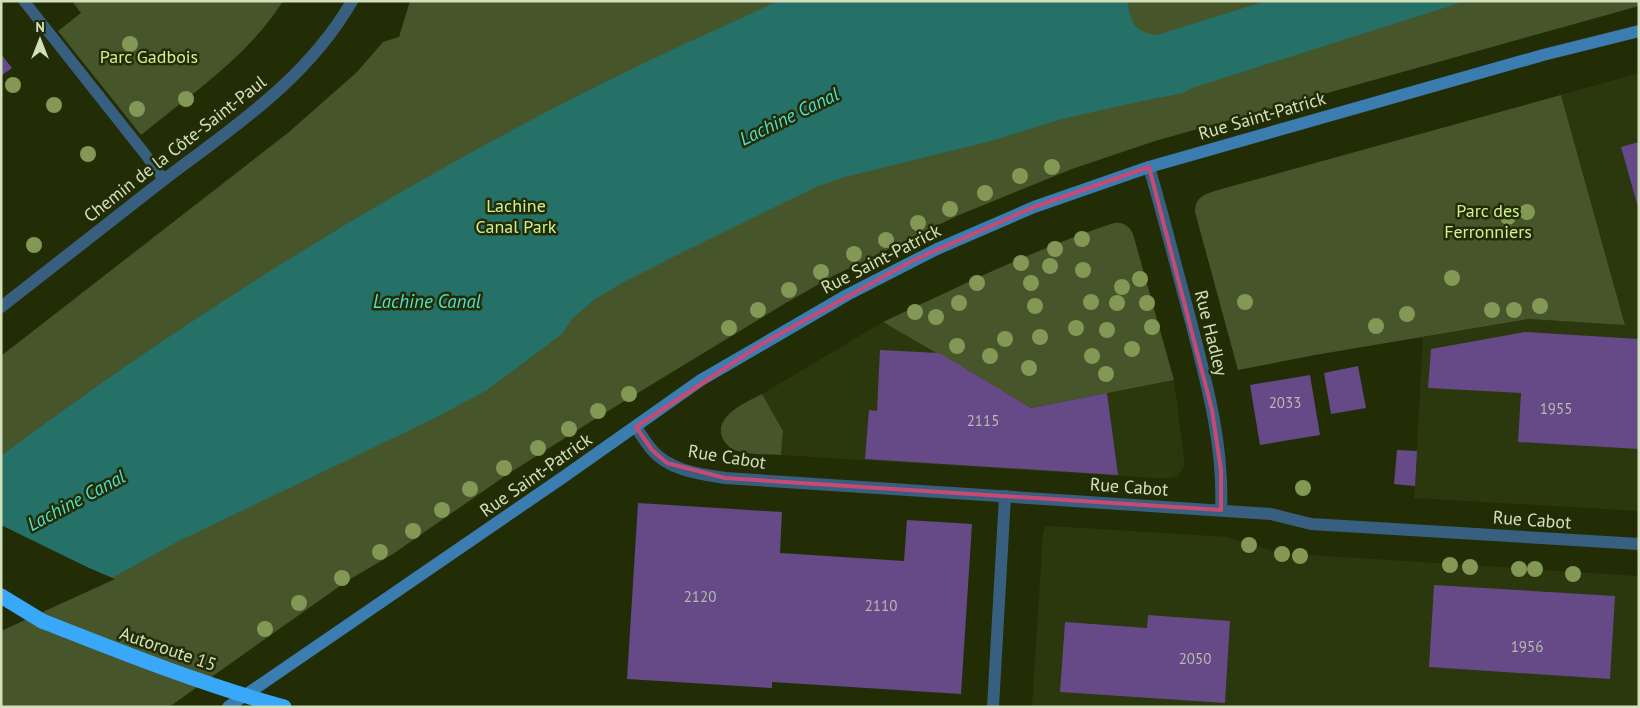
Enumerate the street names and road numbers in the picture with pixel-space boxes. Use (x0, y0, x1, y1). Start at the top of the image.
street label: Chemin de la Côte-Saint-Paul (79, 70, 271, 227)
street label: Rue Saint-Patrick (1195, 86, 1329, 145)
street label: Rue Saint-Patrick (817, 218, 945, 299)
street label: Rue Hadley (1190, 288, 1233, 379)
street label: Rue Saint-Patrick (475, 427, 596, 522)
street label: Rue Cabot (686, 439, 768, 474)
street label: Rue Cabot (1089, 472, 1169, 501)
street label: Rue Cabot (1492, 505, 1572, 534)
street label: Autoroute 15 (117, 621, 220, 676)

